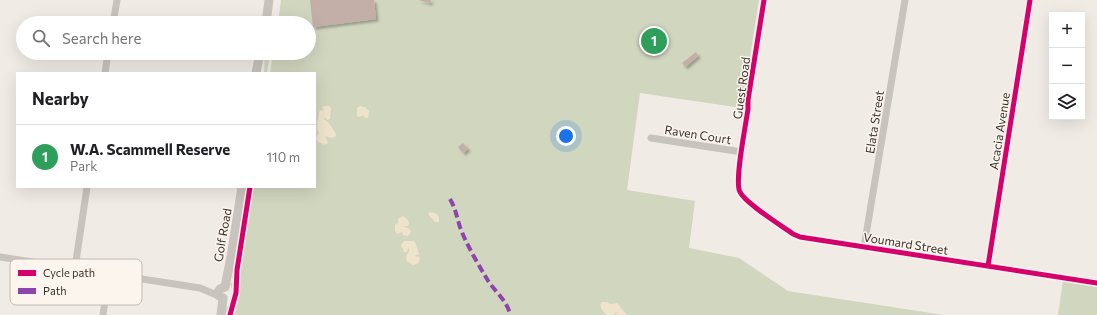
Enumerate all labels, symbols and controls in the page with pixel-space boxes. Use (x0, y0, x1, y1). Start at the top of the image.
map controls (1049, 12, 1085, 120)
button: + (1049, 12, 1085, 48)
search box (16, 16, 316, 60)
pin: 1 (641, 26, 667, 56)
icon: search (30, 27, 52, 49)
text: Search here (62, 29, 141, 47)
button: − (1049, 48, 1085, 84)
street label: Guest Road (730, 56, 752, 120)
button: layers (1049, 84, 1085, 120)
text: Nearby (32, 88, 89, 109)
street label: Elata Street (862, 89, 886, 155)
street label: Acacia Avenue (986, 91, 1012, 171)
street label: Raven Court (664, 122, 732, 146)
your location (556, 126, 576, 146)
text: W.A. Scammell Reserve (70, 140, 230, 158)
text: 1 (42, 149, 48, 165)
text: 110 m (267, 149, 300, 165)
text: Park (70, 158, 97, 174)
street label: Golf Road (210, 207, 234, 263)
street label: Voumard Street (863, 229, 950, 257)
legend (10, 259, 142, 305)
text: Cycle path (43, 266, 95, 279)
text: Path (43, 284, 66, 297)

